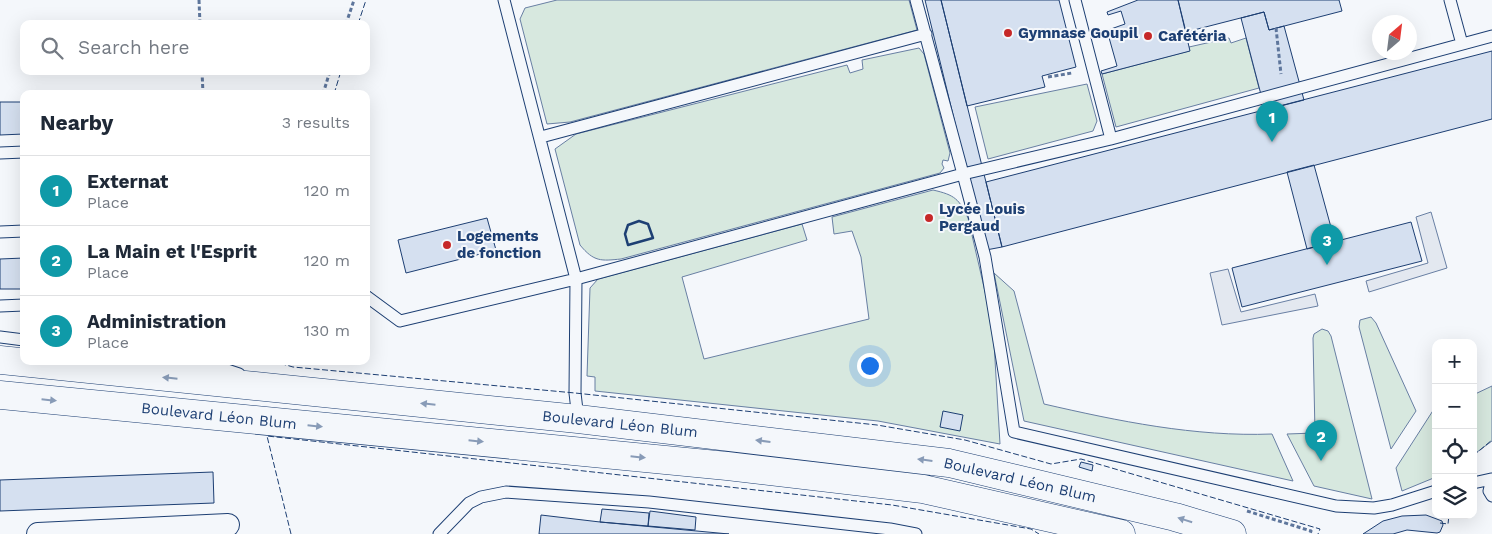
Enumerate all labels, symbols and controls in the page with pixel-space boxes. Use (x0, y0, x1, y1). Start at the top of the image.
north arrow (1372, 15, 1417, 60)
search box (20, 20, 370, 75)
place label: Gymnase Goupil (1018, 24, 1138, 42)
marker: Gymnase Goupil (1002, 27, 1014, 39)
place label: Cafétéria (1158, 27, 1227, 45)
marker: Cafétéria (1142, 30, 1154, 42)
icon: search (38, 34, 66, 62)
text: Search here (78, 36, 189, 59)
pin: 1 (1256, 101, 1288, 142)
text: Nearby (40, 110, 113, 135)
text: 3 results (282, 113, 350, 132)
text: Externat (87, 170, 168, 193)
text: 1 (53, 181, 59, 200)
text: 120 m (304, 181, 350, 200)
text: Place (87, 193, 129, 212)
place label: Lycée Louis Pergaud (939, 200, 1025, 235)
marker: Lycée Louis Pergaud (923, 212, 935, 224)
pin: 3 (1311, 224, 1343, 265)
place label: Logements de fonction (457, 227, 541, 262)
marker: Logements de fonction (441, 239, 453, 251)
text: La Main et l'Esprit (87, 240, 257, 263)
text: 2 (51, 251, 61, 270)
text: 120 m (304, 251, 350, 270)
text: Place (87, 263, 129, 282)
text: Administration (87, 310, 226, 333)
text: 3 (51, 321, 61, 340)
text: 130 m (304, 321, 350, 340)
text: Place (87, 333, 129, 352)
map controls (1432, 339, 1477, 519)
button: + (1432, 339, 1477, 384)
your location (857, 353, 883, 379)
one-way arrow (162, 374, 178, 382)
button: − (1432, 384, 1477, 429)
one-way arrow (41, 396, 57, 404)
street label: Boulevard Léon Blum (140, 399, 298, 433)
one-way arrow (420, 400, 436, 408)
street label: Boulevard Léon Blum (541, 407, 699, 441)
pin: 2 (1305, 420, 1337, 461)
one-way arrow (307, 422, 323, 430)
button: locate (1432, 429, 1477, 474)
one-way arrow (755, 437, 771, 445)
one-way arrow (469, 438, 485, 446)
one-way arrow (630, 453, 646, 461)
street label: Boulevard Léon Blum (942, 454, 1098, 506)
one-way arrow (916, 456, 932, 464)
button: layers (1432, 474, 1477, 519)
one-way arrow (1178, 516, 1193, 524)

